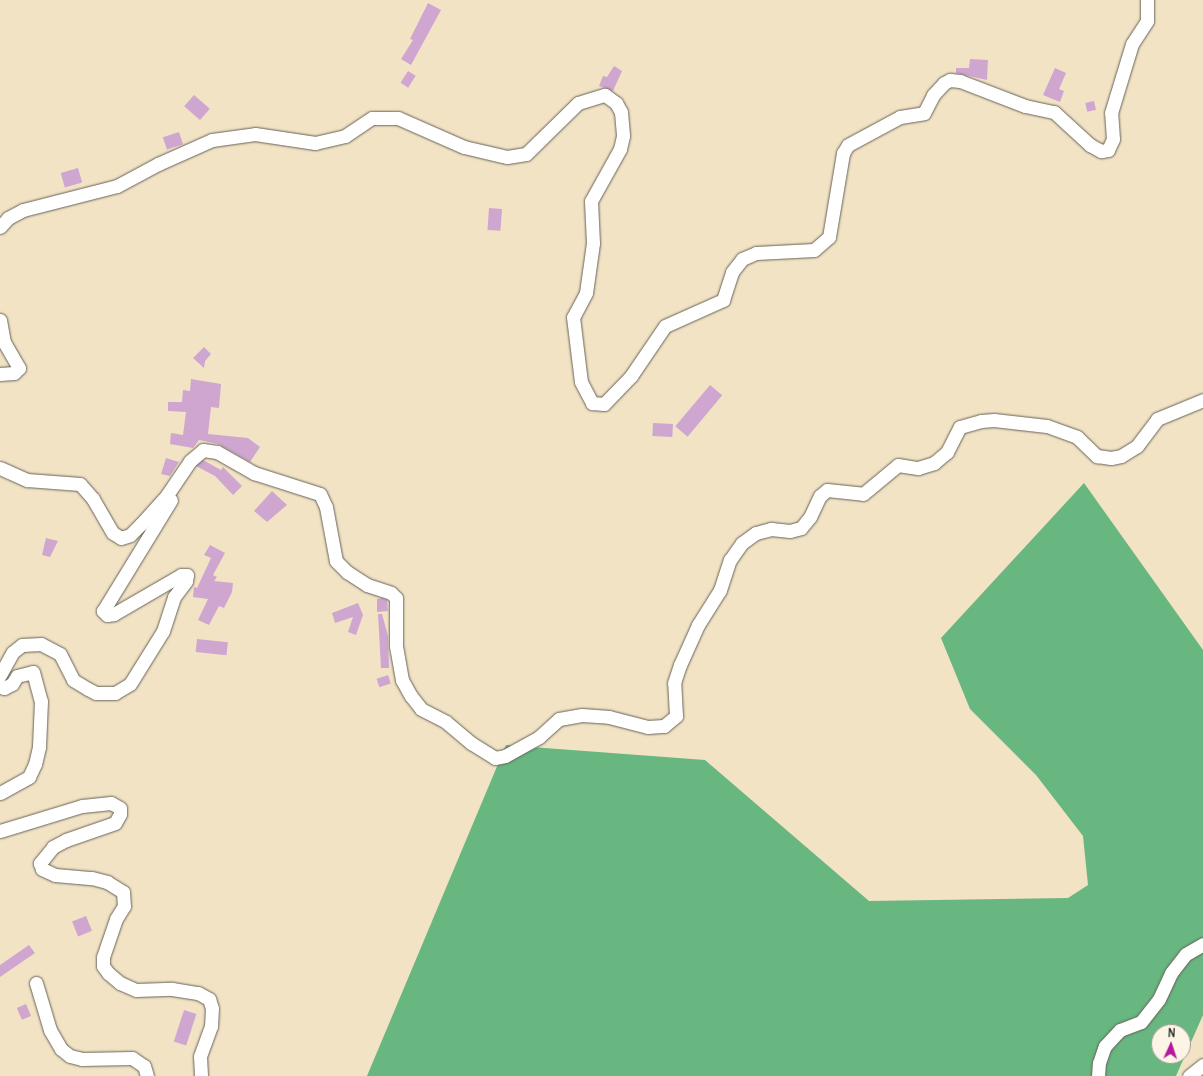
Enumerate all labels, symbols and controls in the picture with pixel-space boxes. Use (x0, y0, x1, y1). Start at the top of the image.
north arrow (1151, 1024, 1191, 1064)
text: N (1167, 1026, 1176, 1040)

